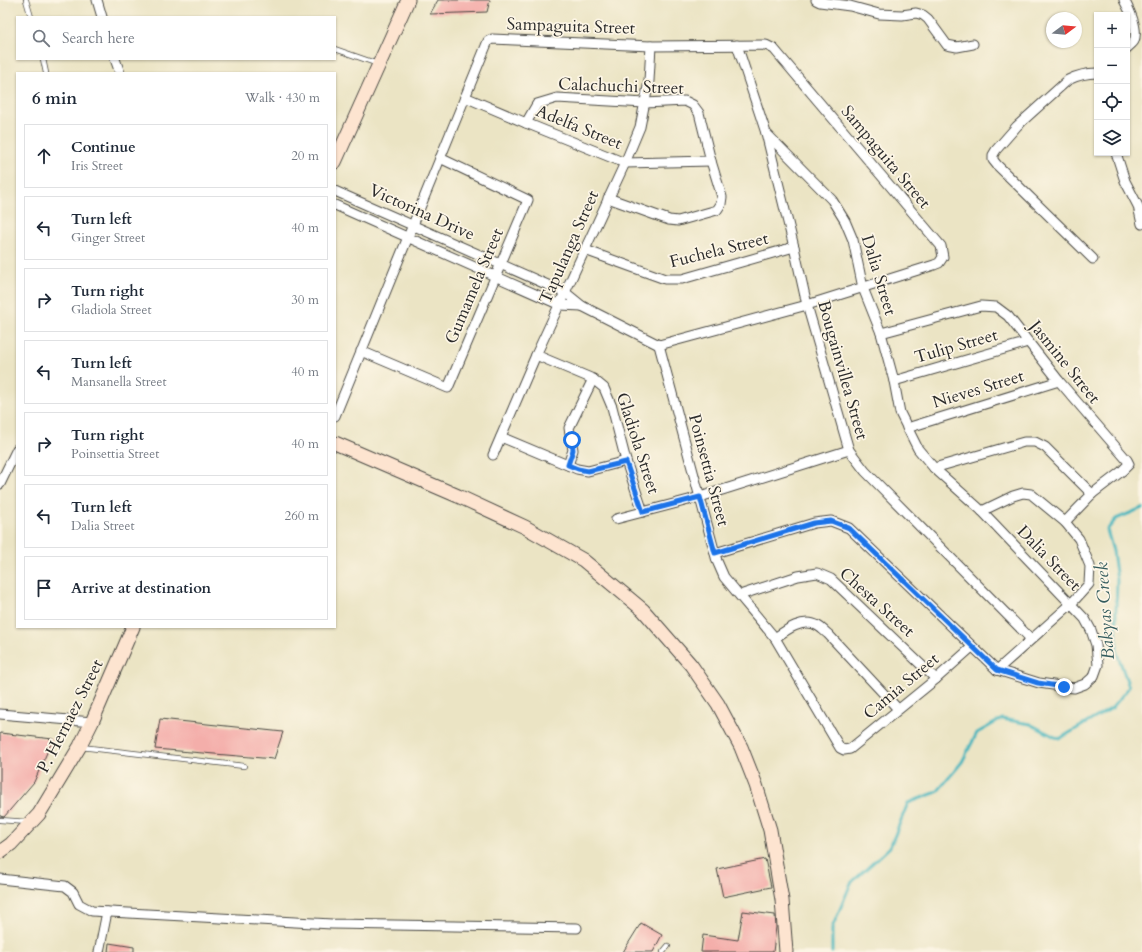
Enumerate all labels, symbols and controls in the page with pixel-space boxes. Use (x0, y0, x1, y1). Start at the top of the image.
street label: Sampaguita Street (506, 12, 636, 40)
north arrow (1046, 12, 1082, 48)
map controls (1094, 12, 1130, 156)
button: + (1094, 12, 1130, 48)
search box (16, 16, 336, 60)
icon: search (30, 27, 52, 49)
text: Search here (62, 28, 135, 48)
button: − (1094, 48, 1130, 84)
street label: Calachuchi Street (558, 72, 685, 100)
button: locate (1094, 84, 1130, 120)
text: 6 min (32, 87, 77, 110)
text: Walk · 430 m (245, 89, 320, 107)
street label: Adelfa Street (532, 99, 626, 155)
street label: Sampaguita Street (836, 100, 936, 214)
button: layers (1094, 120, 1130, 156)
text: Continue (71, 137, 136, 157)
icon: ahead (33, 145, 55, 167)
text: 20 m (291, 147, 319, 165)
text: Iris Street (71, 157, 123, 175)
street label: Victorina Drive (366, 178, 478, 246)
street label: Tapulanga Street (534, 186, 605, 307)
text: Turn left (71, 209, 132, 229)
icon: left (33, 217, 55, 239)
text: 40 m (291, 219, 319, 237)
street label: Gumamela Street (439, 224, 509, 347)
street label: Fuchela Street (667, 226, 771, 273)
text: Ginger Street (71, 229, 145, 247)
street label: Dalia Street (856, 232, 902, 319)
text: Turn right (71, 281, 144, 301)
icon: right (33, 289, 55, 311)
text: 30 m (291, 291, 319, 309)
street label: Bougainvillea Street (812, 298, 874, 443)
text: Gladiola Street (71, 301, 152, 319)
street label: Jasmine Street (1022, 313, 1106, 409)
street label: Tulip Street (912, 323, 1001, 369)
text: Turn left (71, 353, 132, 373)
icon: left (33, 361, 55, 383)
text: 40 m (291, 363, 319, 381)
street label: Nieves Street (929, 364, 1027, 414)
text: Mansanella Street (71, 373, 167, 391)
street label: Gladiola Street (611, 389, 665, 497)
street label: Poinsettia Street (683, 411, 735, 529)
text: Turn right (71, 425, 144, 445)
route start (563, 431, 581, 449)
icon: right (33, 433, 55, 455)
text: 40 m (291, 435, 319, 453)
text: Poinsettia Street (71, 445, 159, 463)
text: Turn left (71, 497, 132, 517)
icon: left (33, 505, 55, 527)
text: 260 m (285, 507, 319, 525)
text: Dalia Street (71, 517, 135, 535)
street label: Dalia Street (1012, 520, 1087, 596)
water label: Bakyas Creek (1089, 561, 1121, 661)
street label: Chesta Street (834, 562, 920, 642)
icon: arrive (33, 577, 55, 599)
text: Arrive at destination (71, 578, 211, 598)
street label: Camia Street (858, 647, 944, 724)
street label: P. Hernaez Street (31, 655, 109, 777)
route end (1055, 678, 1073, 696)

